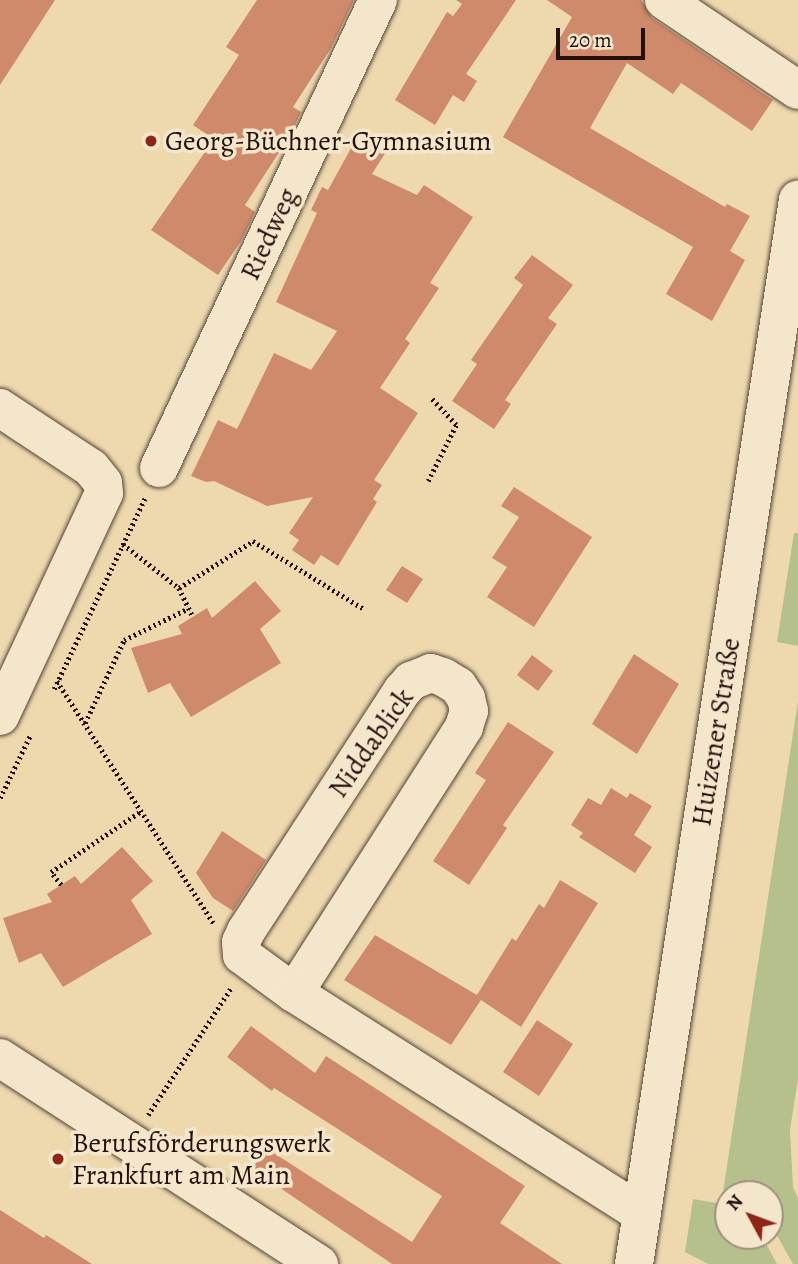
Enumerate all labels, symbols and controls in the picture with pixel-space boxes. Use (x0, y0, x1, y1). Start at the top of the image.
scale bar (560, 14, 649, 58)
text: 20 m (569, 26, 612, 54)
place label: Georg-Büchner-Gymnasium (165, 124, 491, 158)
marker: Georg-Büchner-Gymnasium (143, 133, 159, 149)
street label: Riedweg (233, 183, 305, 285)
street label: Huizener Straße (685, 635, 747, 829)
street label: Niddablick (321, 682, 421, 804)
place label: Berufsförderungswerk Frankfurt am Main (72, 1126, 331, 1192)
marker: Berufsförderungswerk Frankfurt am Main (50, 1151, 66, 1167)
north arrow (714, 1180, 784, 1250)
text: N (720, 1189, 749, 1216)

